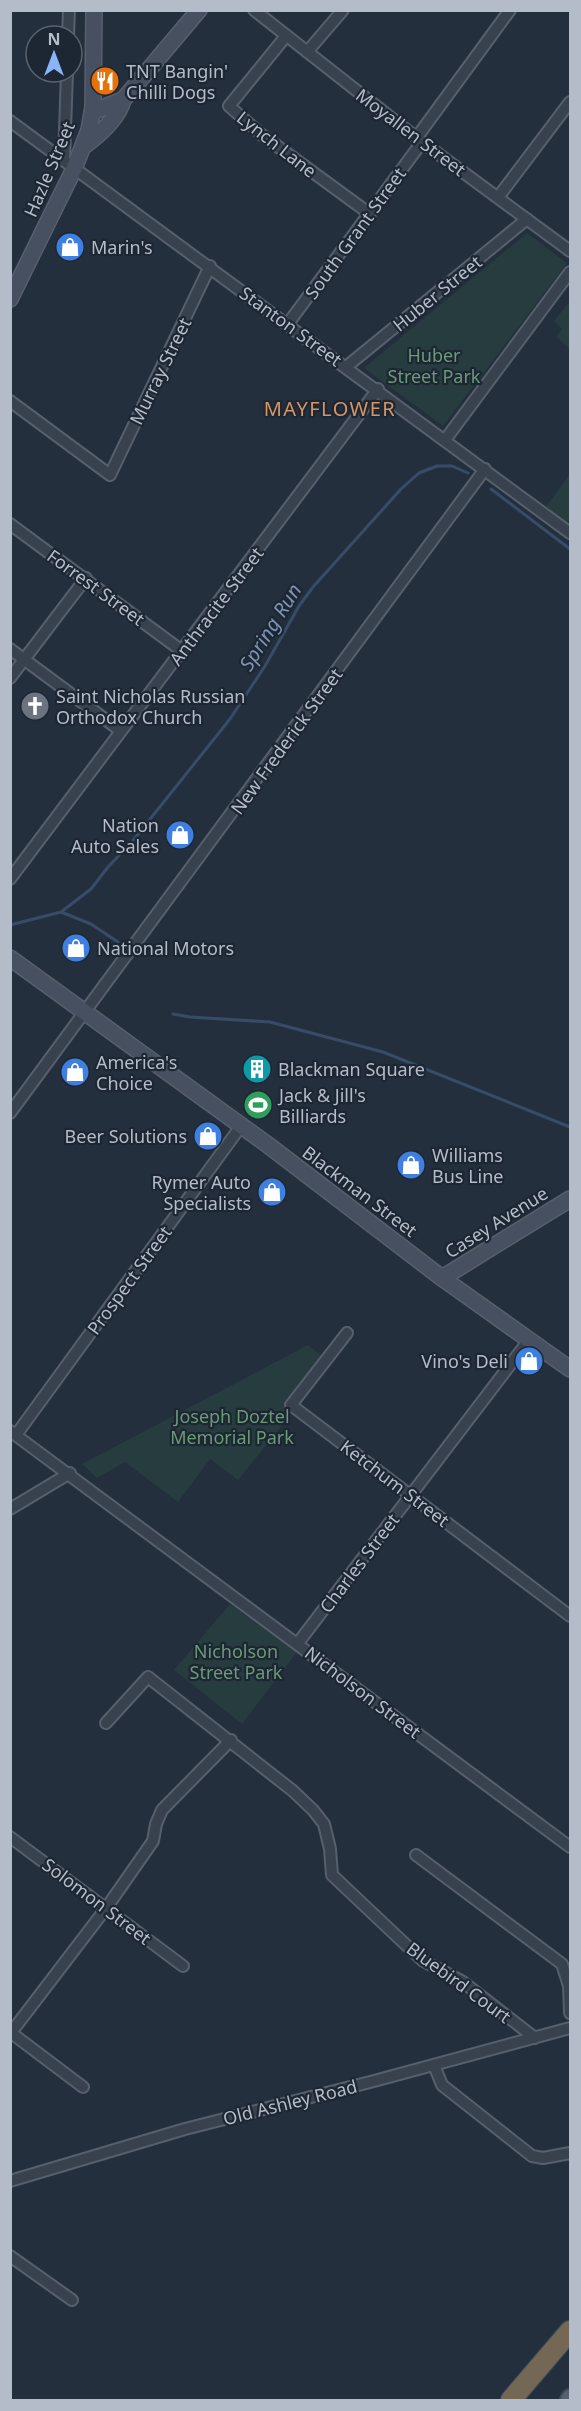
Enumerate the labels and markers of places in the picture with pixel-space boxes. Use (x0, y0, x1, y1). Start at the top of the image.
place label: TNT Bangin' Chilli Dogs (126, 59, 228, 104)
restaurant icon: TNT Bangin' Chilli Dogs (89, 65, 121, 97)
shop icon: Marin's (54, 231, 86, 263)
place label: Marin's (91, 235, 153, 259)
place label: Saint Nicholas Russian Orthodox Church (56, 684, 245, 729)
church icon: Saint Nicholas Russian Orthodox Church (19, 690, 51, 722)
place label: Nation Auto Sales (71, 813, 159, 858)
shop icon: Nation Auto Sales (164, 819, 196, 851)
shop icon: National Motors (60, 932, 92, 964)
place label: National Motors (97, 936, 234, 960)
place label: America's Choice (96, 1050, 177, 1095)
building icon: Blackman Square (241, 1053, 273, 1085)
shop icon: America's Choice (59, 1056, 91, 1088)
place label: Blackman Square (278, 1057, 425, 1081)
place label: Jack & Jill's Billiards (277, 1083, 366, 1128)
sports icon: Jack & Jill's Billiards (242, 1089, 274, 1121)
shop icon: Beer Solutions (192, 1120, 224, 1152)
place label: Beer Solutions (65, 1124, 187, 1148)
place label: Williams Bus Line (432, 1143, 503, 1188)
shop icon: Williams Bus Line (395, 1149, 427, 1181)
place label: Rymer Auto Specialists (152, 1170, 251, 1215)
shop icon: Rymer Auto Specialists (256, 1176, 288, 1208)
shop icon: Vino's Deli (513, 1345, 545, 1377)
place label: Vino's Deli (421, 1349, 508, 1373)

